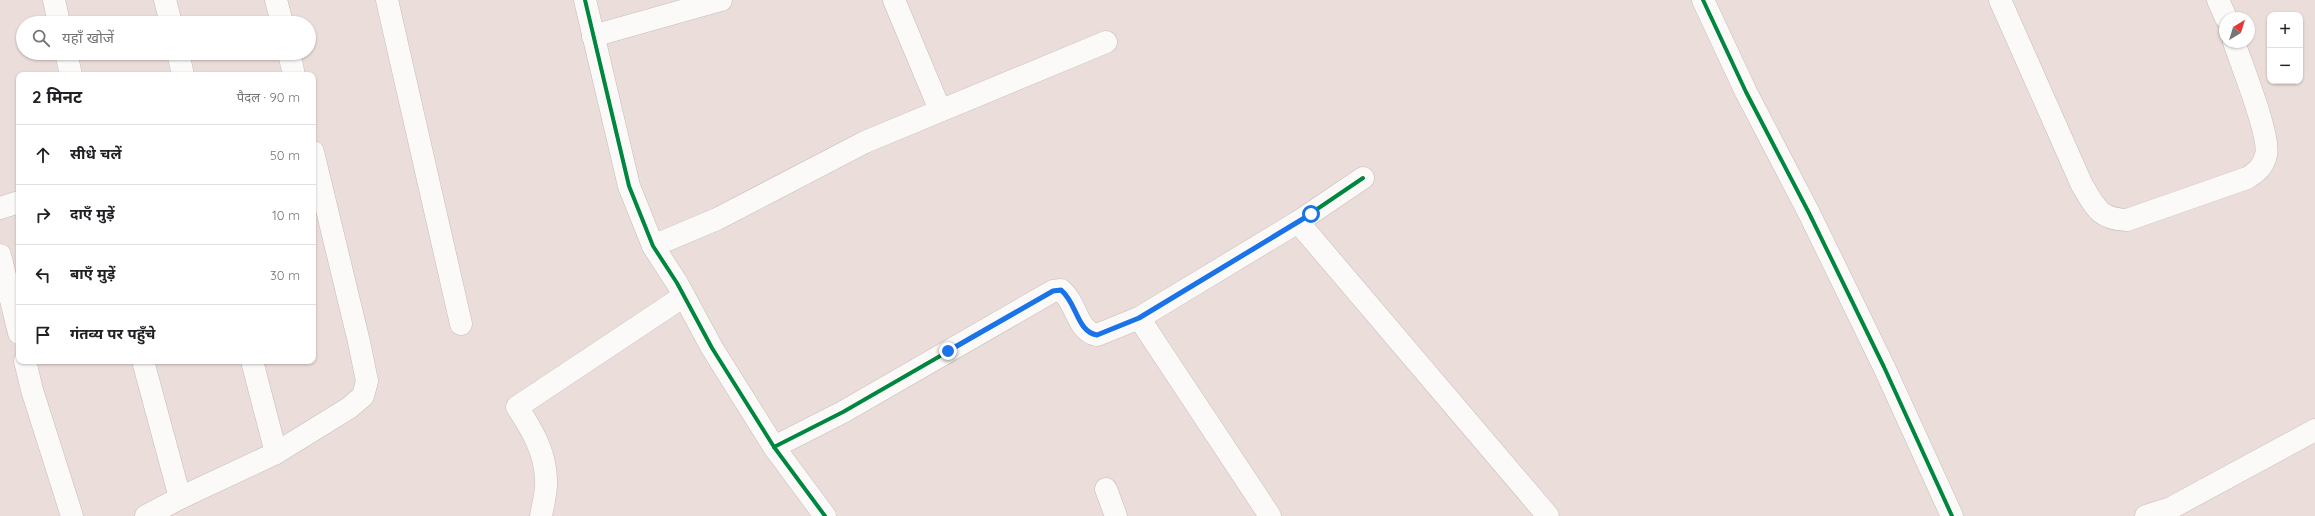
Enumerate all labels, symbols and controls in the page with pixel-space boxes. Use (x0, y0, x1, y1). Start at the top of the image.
north arrow (2219, 12, 2255, 48)
map controls (2267, 12, 2303, 84)
button: + (2267, 12, 2303, 48)
search box (16, 16, 316, 60)
icon: search (30, 27, 52, 49)
text: यहाँ खोजें (62, 28, 114, 47)
button: − (2267, 48, 2303, 84)
text: 2 मिनट (32, 86, 82, 107)
text: पैदल · 90 m (237, 89, 300, 105)
icon: ahead (32, 144, 54, 166)
text: सीधे चलें (70, 144, 121, 163)
text: 50 m (270, 147, 300, 163)
icon: right (32, 204, 54, 226)
text: दाएँ मुड़ें (70, 204, 114, 223)
route start (1302, 205, 1320, 223)
text: 10 m (272, 207, 300, 223)
icon: left (32, 264, 54, 286)
text: बाएँ मुड़ें (70, 264, 115, 283)
text: 30 m (270, 267, 300, 283)
icon: arrive (32, 324, 54, 346)
text: गंतव्य पर पहुँचे (70, 324, 156, 343)
route end (939, 342, 957, 360)

